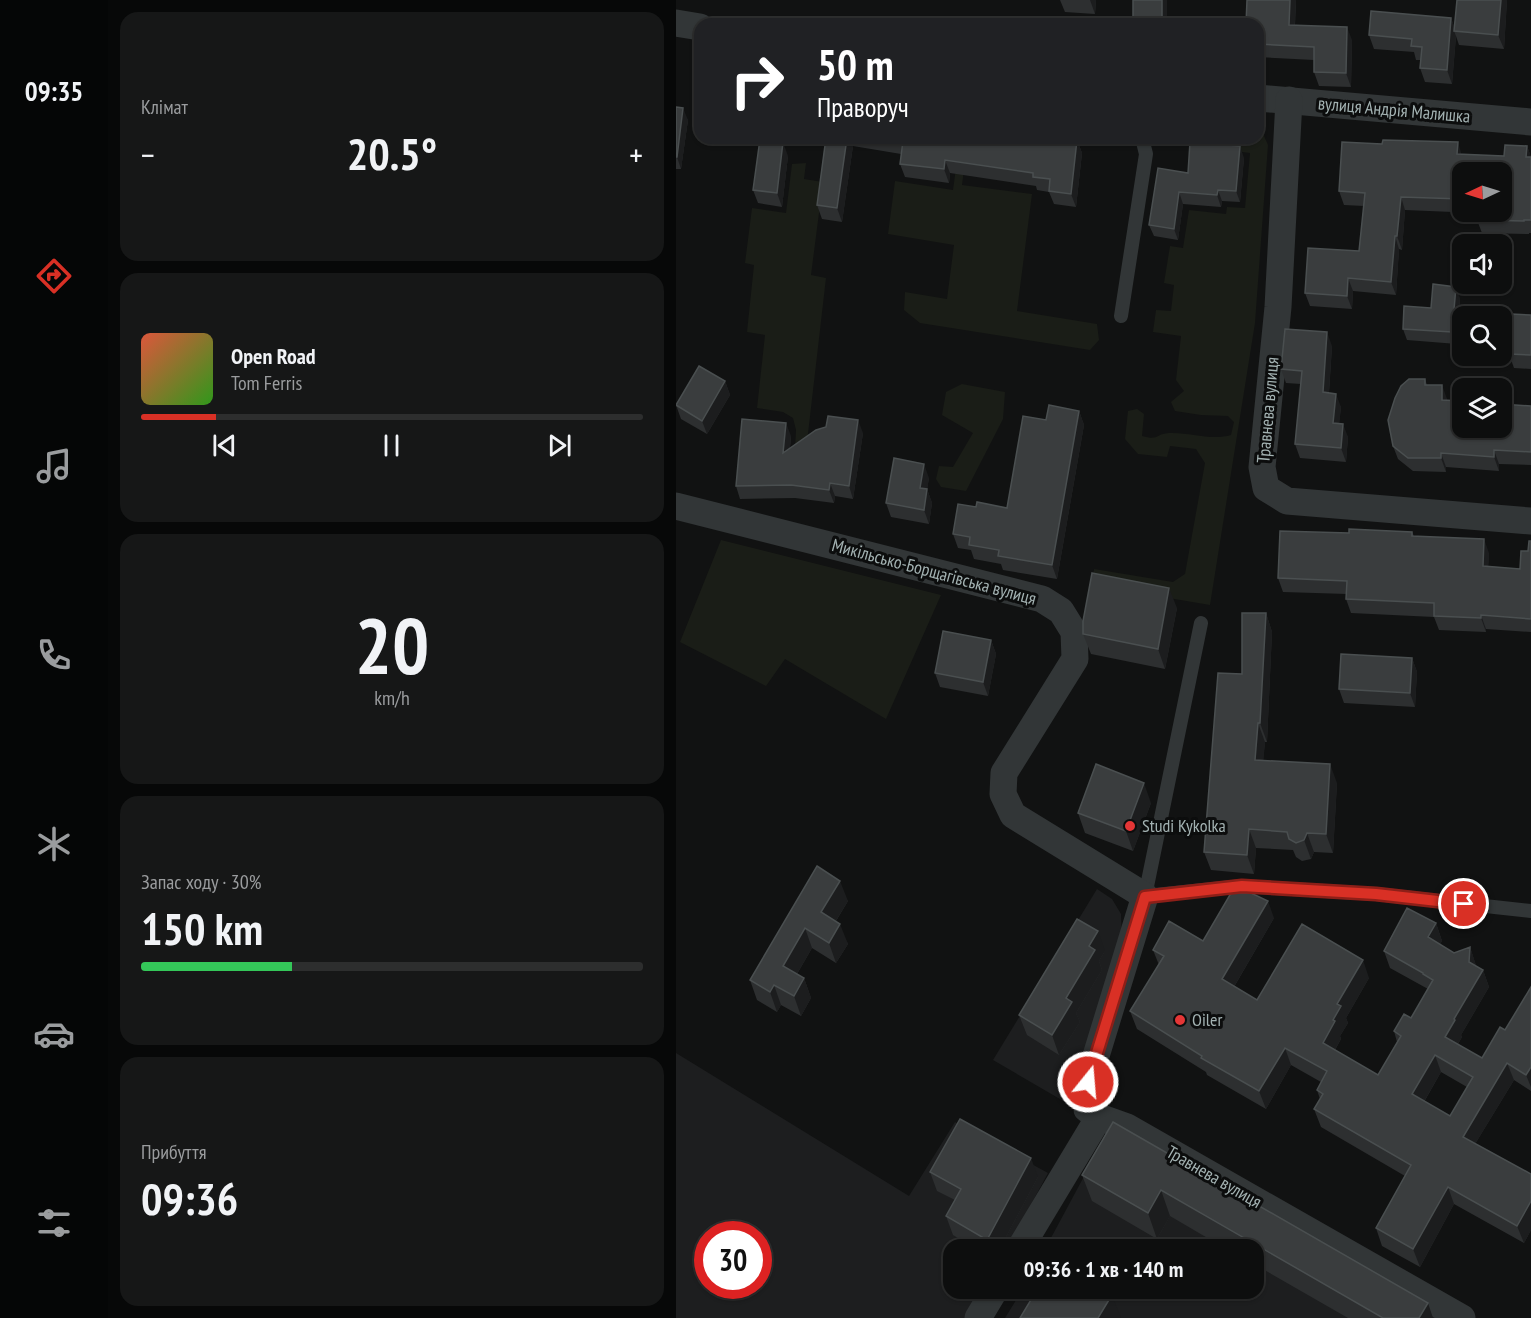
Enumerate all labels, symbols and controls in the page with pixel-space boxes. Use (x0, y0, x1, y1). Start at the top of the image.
text: 50 m (817, 37, 894, 92)
icon: right (718, 42, 796, 120)
text: 09:35 (25, 74, 83, 108)
text: Праворуч (817, 90, 909, 124)
street label: вулиця Андрія Малишка (1317, 91, 1471, 128)
text: Клімат (141, 94, 188, 120)
text: 20.5° (347, 124, 437, 182)
text: − (141, 133, 155, 176)
text: + (629, 133, 643, 176)
north arrow (1452, 162, 1512, 222)
map controls (1452, 162, 1512, 438)
button: sound (1452, 234, 1512, 294)
icon: directions (33, 255, 75, 297)
button: search (1452, 306, 1512, 366)
text: Open Road (231, 342, 316, 370)
street label: Травнева вулиця (1251, 356, 1284, 464)
text: Tom Ferris (231, 370, 302, 396)
button: layers (1452, 378, 1512, 438)
icon: previous (208, 429, 241, 462)
icon: pause (375, 429, 408, 462)
icon: next (543, 429, 576, 462)
icon: music (33, 445, 75, 487)
street label: Микільсько-Борщагівська вулиця (829, 533, 1039, 610)
text: 20 (355, 595, 429, 696)
icon: phone (33, 634, 75, 676)
text: km/h (374, 685, 410, 711)
place label: Studi Kykolka (1142, 814, 1226, 837)
marker: Studi Kykolka (1123, 819, 1137, 833)
icon: climate (33, 823, 75, 865)
text: Запас ходу · 30% (141, 869, 261, 895)
pin (1438, 878, 1489, 929)
icon: arrive (1447, 887, 1480, 920)
text: 150 km (141, 899, 263, 957)
place label: Oiler (1192, 1008, 1222, 1031)
icon: car (33, 1013, 75, 1055)
marker: Oiler (1173, 1013, 1187, 1027)
position arrow (1056, 1050, 1120, 1114)
text: Прибуття (141, 1139, 206, 1165)
street label: Травнева вулиця (1163, 1140, 1266, 1213)
text: 09:36 (141, 1169, 238, 1227)
icon: filters (33, 1202, 75, 1244)
speed limit sign: 30 (694, 1221, 772, 1299)
text: 09:36 · 1 хв · 140 m (1024, 1255, 1183, 1283)

